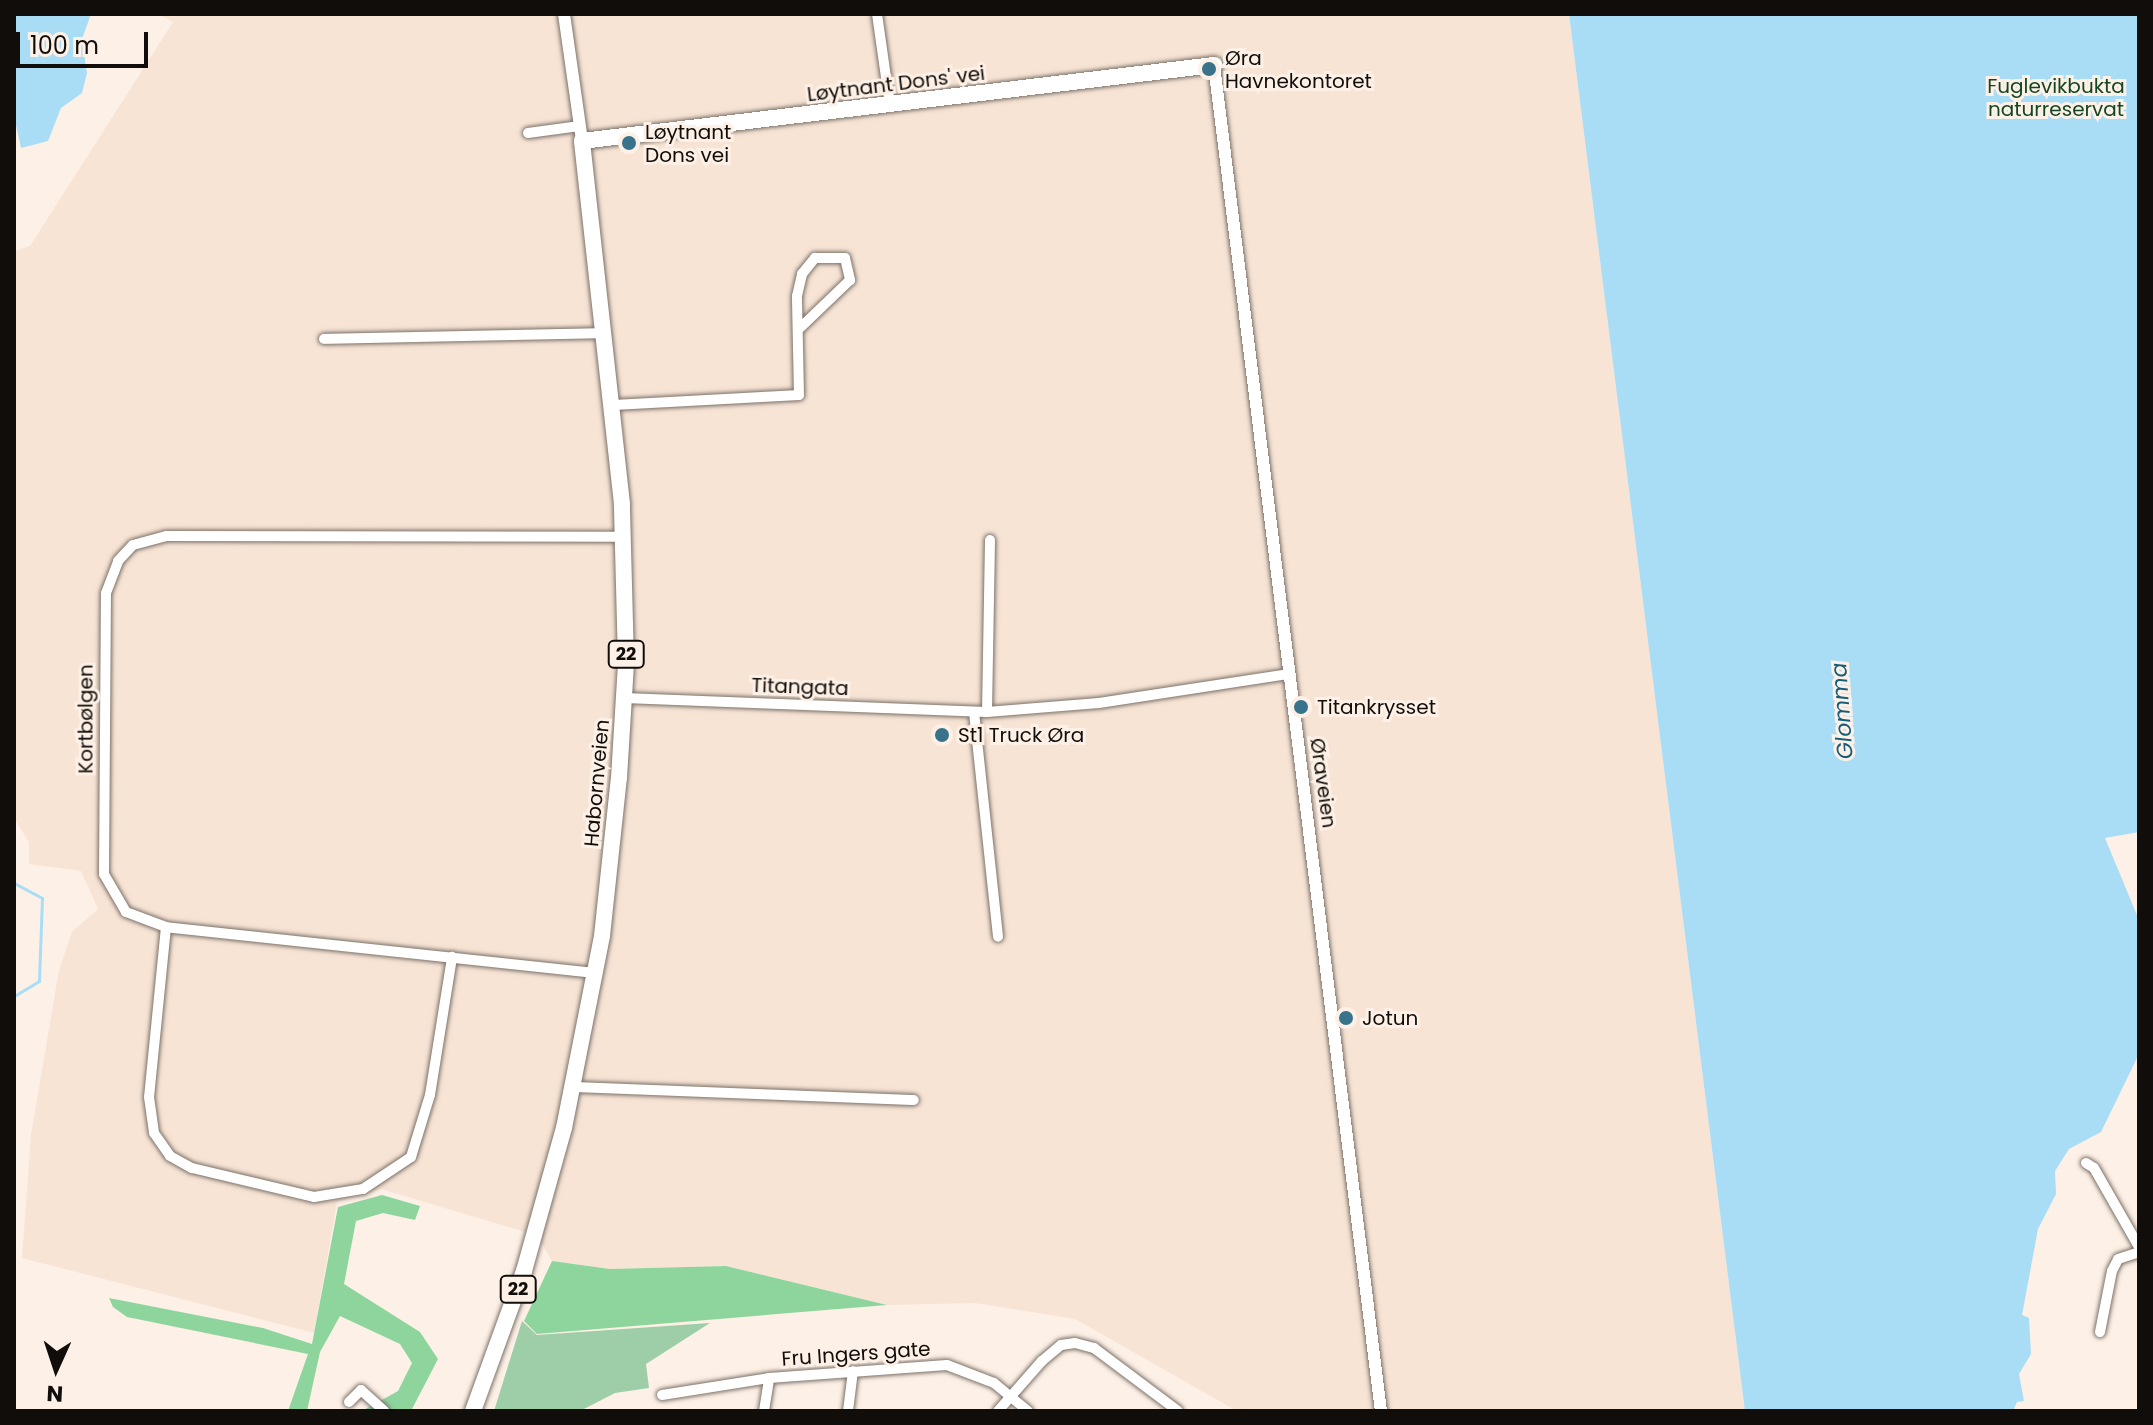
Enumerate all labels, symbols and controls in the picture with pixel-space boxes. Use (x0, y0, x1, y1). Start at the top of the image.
scale bar (20, 16, 152, 66)
text: 100 m (30, 29, 99, 62)
place label: Øra Havnekontoret (1225, 46, 1372, 93)
marker: Øra Havnekontoret (1200, 60, 1218, 78)
street label: Løytnant Dons' vei (806, 61, 986, 107)
park label: Fuglevikbukta naturreservat (1987, 75, 2125, 122)
place label: Løytnant Dons vei (645, 120, 731, 167)
marker: Løytnant Dons vei (620, 134, 638, 152)
road number: 22 (606, 640, 646, 668)
water label: Glomma (1825, 662, 1859, 760)
street label: Kortbølgen (74, 664, 98, 774)
street label: Titangata (751, 673, 849, 701)
place label: Titankrysset (1317, 695, 1436, 719)
marker: Titankrysset (1292, 698, 1310, 716)
street label: Habornveien (579, 718, 615, 848)
place label: St1 Truck Øra (958, 723, 1084, 747)
marker: St1 Truck Øra (933, 726, 951, 744)
street label: Øraveien (1305, 737, 1341, 829)
place label: Jotun (1362, 1006, 1418, 1030)
marker: Jotun (1337, 1009, 1355, 1027)
road number: 22 (498, 1275, 538, 1303)
north arrow (16, 1329, 96, 1409)
street label: Fru Ingers gate (781, 1337, 931, 1371)
text: N (46, 1378, 64, 1409)

